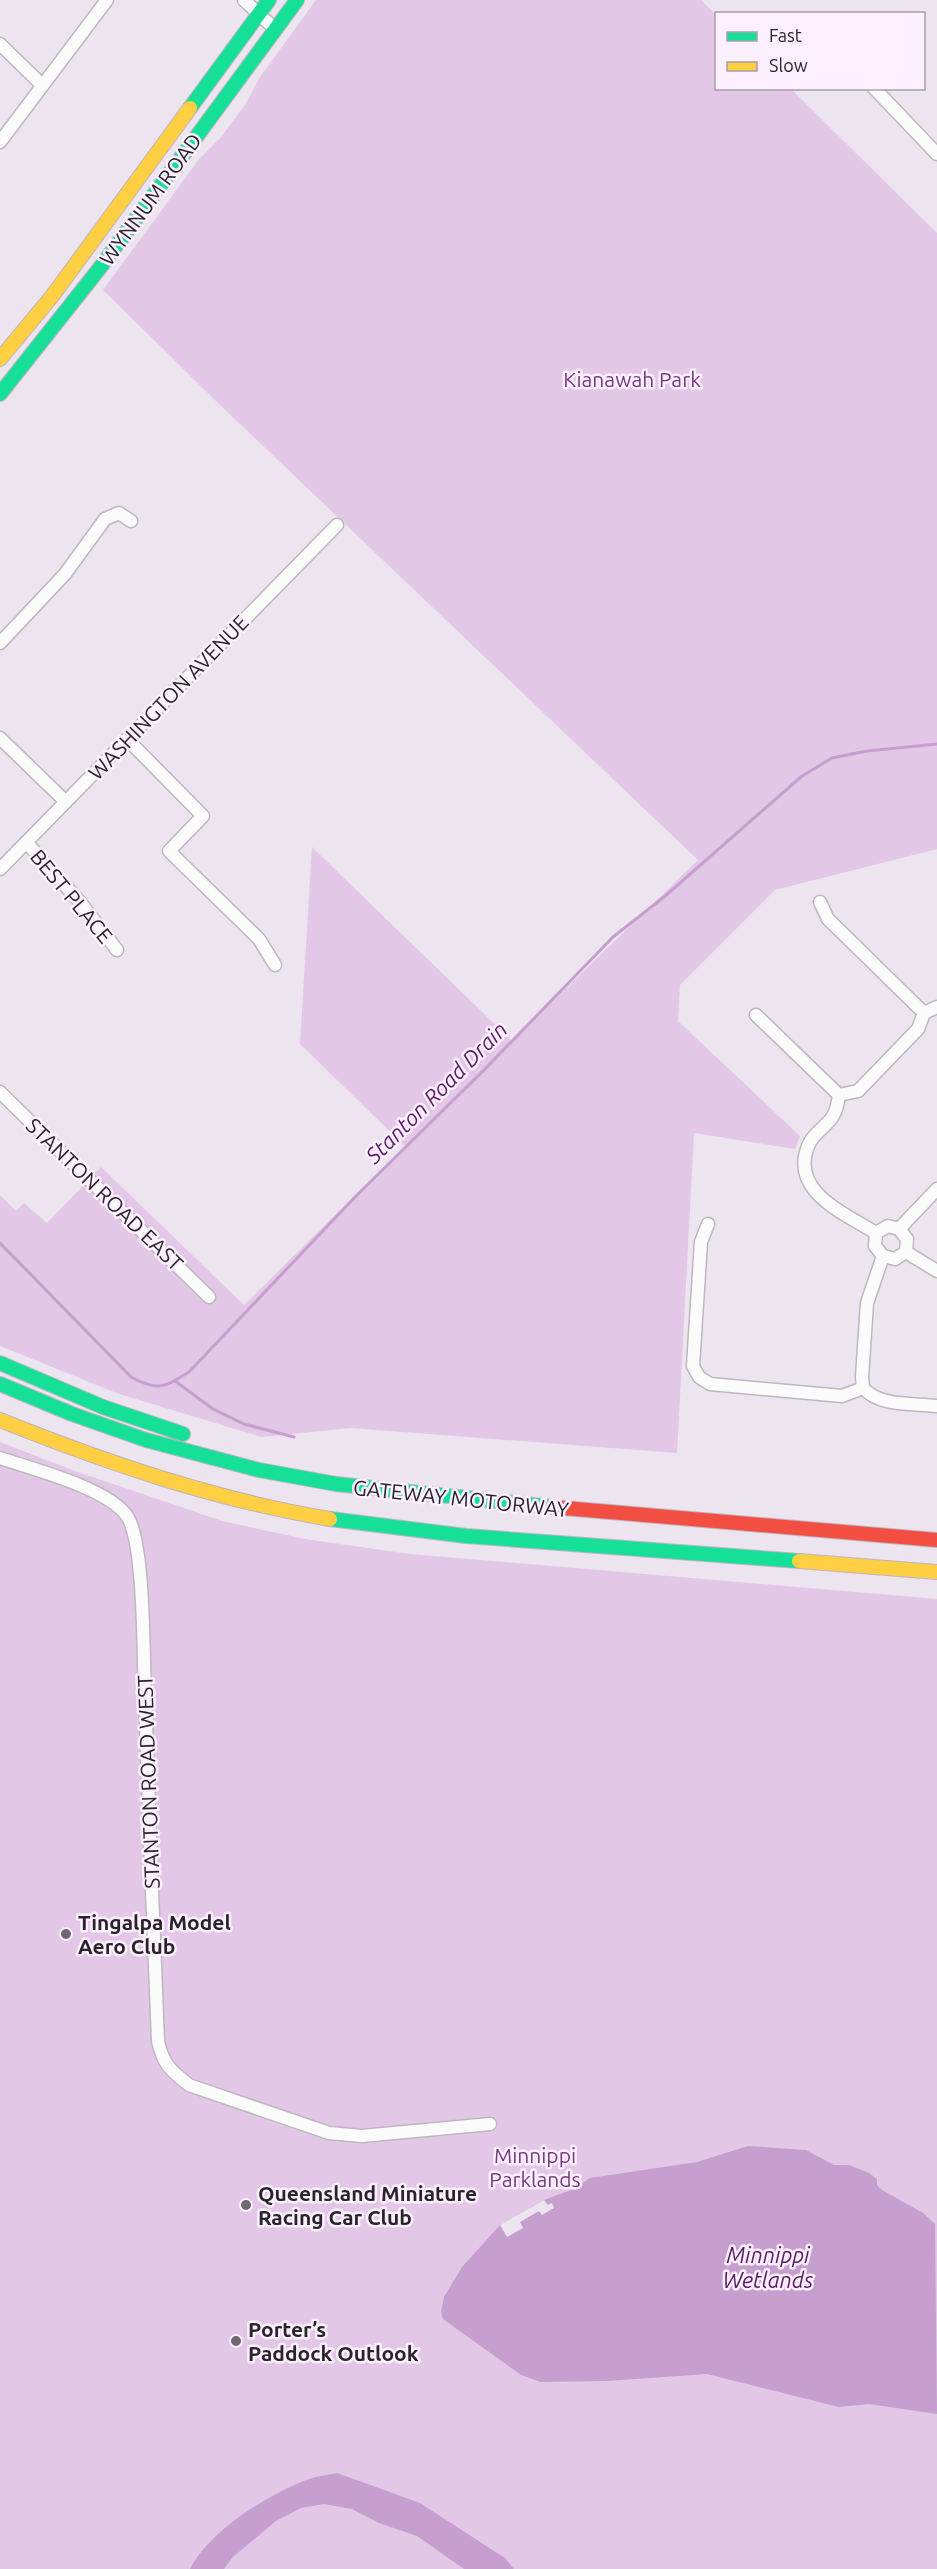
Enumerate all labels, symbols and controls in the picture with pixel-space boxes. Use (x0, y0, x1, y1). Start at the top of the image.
legend (715, 12, 925, 90)
text: Fast (769, 25, 802, 45)
text: Slow (769, 55, 808, 75)
street label: WYNNUM ROAD (94, 128, 206, 270)
park label: Kianawah Park (563, 367, 701, 391)
street label: WASHINGTON AVENUE (83, 610, 253, 784)
street label: BEST PLACE (26, 844, 118, 948)
water label: Stanton Road Drain (360, 1016, 512, 1168)
street label: STANTON ROAD EAST (22, 1113, 189, 1275)
street label: GATEWAY MOTORWAY (352, 1475, 570, 1521)
street label: STANTON ROAD WEST (132, 1674, 164, 1889)
place label: Tingalpa Model Aero Club (78, 1910, 231, 1958)
marker: Tingalpa Model Aero Club (59, 1927, 73, 1941)
park label: Minnippi Parklands (489, 2143, 581, 2191)
place label: Queensland Miniature Racing Car Club (258, 2181, 477, 2229)
marker: Queensland Miniature Racing Car Club (239, 2198, 253, 2212)
water label: Minnippi Wetlands (723, 2242, 813, 2292)
place label: Porter’s Paddock Outlook (248, 2317, 419, 2365)
marker: Porter’s Paddock Outlook (229, 2334, 243, 2348)

